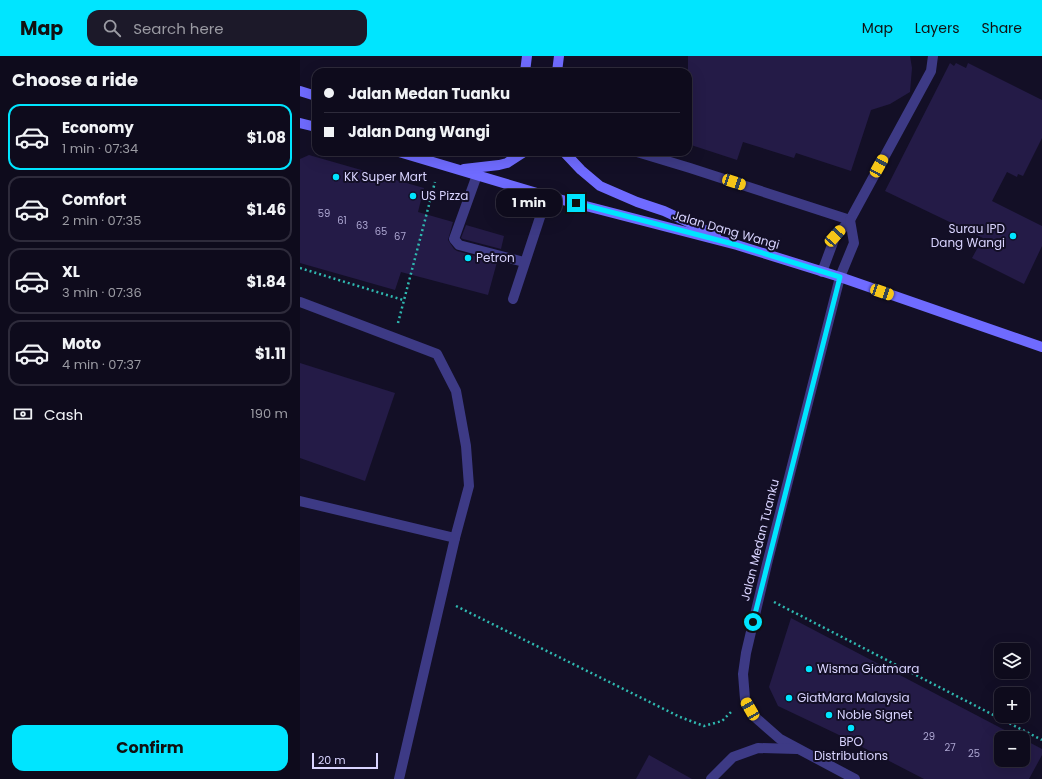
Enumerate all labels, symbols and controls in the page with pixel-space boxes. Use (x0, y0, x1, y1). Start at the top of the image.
search box (87, 10, 367, 46)
text: Map (20, 15, 63, 42)
icon: search (101, 17, 123, 39)
text: Search here (133, 18, 224, 39)
text: Map (862, 18, 893, 38)
text: Layers (915, 18, 959, 38)
text: Share (981, 18, 1022, 38)
text: Choose a ride (12, 67, 138, 92)
text: Jalan Medan Tuanku (348, 83, 510, 104)
text: Economy (62, 117, 134, 138)
icon: car (14, 119, 50, 155)
text: Jalan Dang Wangi (348, 121, 490, 142)
text: $1.08 (247, 127, 286, 148)
text: 1 min · 07:34 (62, 139, 138, 158)
car (868, 153, 890, 179)
place label: KK Super Mart (344, 168, 427, 185)
marker: KK Super Mart (331, 172, 341, 182)
car (721, 173, 747, 191)
place label: US Pizza (421, 187, 468, 204)
text: Comfort (62, 189, 126, 210)
callout: 1 min (496, 189, 562, 217)
icon: car (14, 191, 50, 227)
marker: US Pizza (408, 191, 418, 201)
text: 1 min (512, 193, 546, 212)
route end (567, 194, 585, 212)
text: $1.46 (247, 199, 286, 220)
house number: 59 (318, 206, 330, 221)
street label: Jalan Dang Wangi (671, 206, 782, 253)
text: 2 min · 07:35 (62, 211, 141, 230)
house number: 61 (337, 213, 347, 228)
house number: 63 (356, 218, 368, 233)
place label: Surau IPD Dang Wangi (931, 220, 1005, 251)
car (823, 223, 847, 249)
house number: 65 (375, 224, 387, 239)
house number: 67 (394, 229, 406, 244)
marker: Surau IPD Dang Wangi (1008, 231, 1018, 241)
place label: Petron (476, 249, 515, 266)
marker: Petron (463, 253, 473, 263)
text: XL (62, 261, 80, 282)
icon: car (14, 263, 50, 299)
text: $1.84 (246, 271, 286, 292)
car (869, 282, 895, 302)
text: 3 min · 07:36 (62, 283, 142, 302)
text: Moto (62, 333, 101, 354)
icon: car (14, 335, 50, 371)
text: $1.11 (255, 343, 286, 364)
text: 4 min · 07:37 (62, 355, 141, 374)
icon: cash (12, 403, 34, 425)
text: Cash (44, 404, 83, 425)
text: 190 m (251, 404, 288, 423)
street label: Jalan Medan Tuanku (736, 477, 783, 603)
route start (744, 613, 762, 631)
map controls (994, 643, 1030, 767)
button: layers (994, 643, 1030, 679)
place label: Wisma Giatmara (817, 660, 919, 677)
marker: Wisma Giatmara (804, 664, 814, 674)
button: + (994, 687, 1030, 723)
place label: GiatMara Malaysia (797, 689, 910, 706)
marker: GiatMara Malaysia (784, 693, 794, 703)
car (739, 696, 761, 722)
place label: Noble Signet (837, 706, 912, 723)
marker: Noble Signet (824, 710, 834, 720)
marker: BPO Distributions (846, 723, 856, 733)
button: Confirm (12, 725, 288, 771)
house number: 29 (923, 729, 935, 744)
button: − (994, 731, 1030, 767)
place label: BPO Distributions (814, 733, 888, 764)
house number: 27 (944, 740, 956, 755)
house number: 25 (968, 746, 980, 761)
scale bar (312, 751, 378, 770)
text: 20 m (318, 752, 346, 768)

